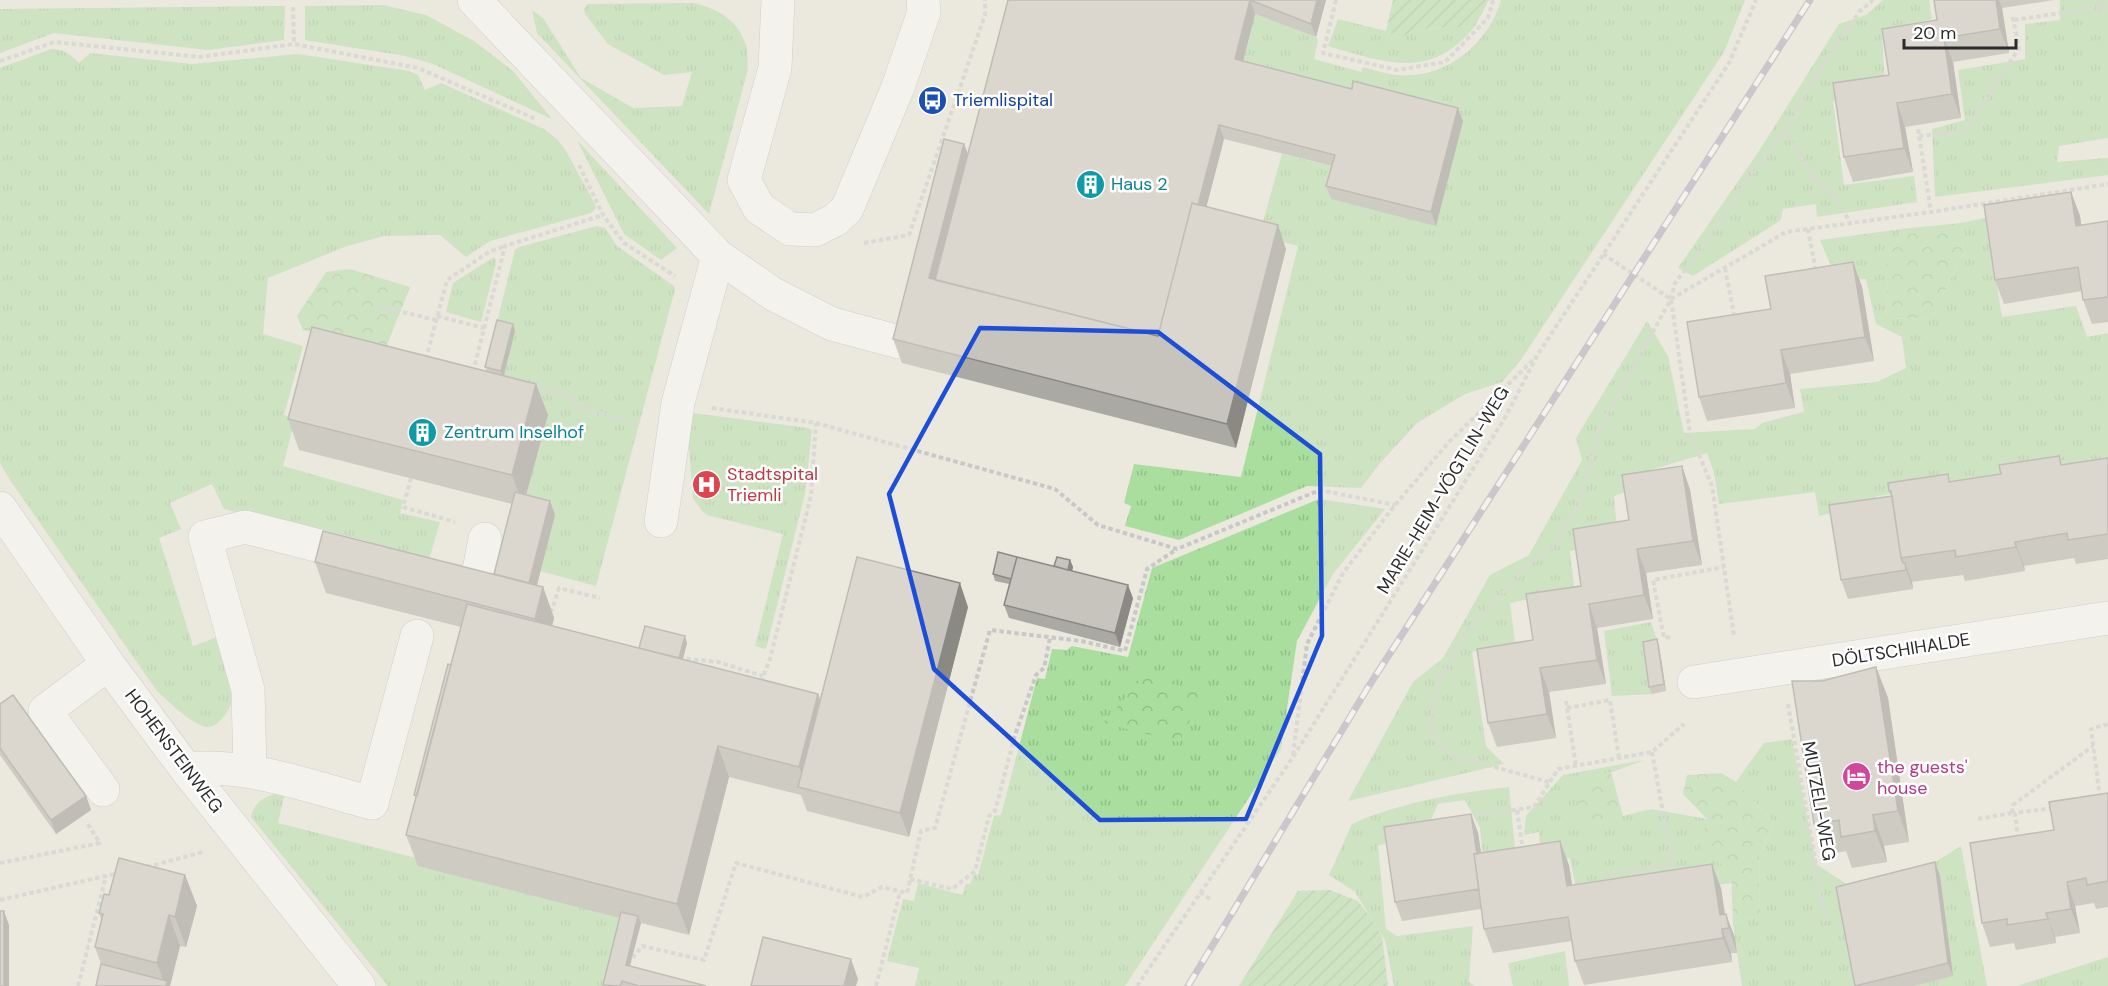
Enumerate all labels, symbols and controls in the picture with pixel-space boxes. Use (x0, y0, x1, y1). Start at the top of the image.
scale bar (1904, 12, 2016, 50)
text: 20 m (1913, 21, 1956, 45)
bus stop icon: Triemlispital (916, 84, 948, 116)
place label: Triemlispital (953, 88, 1053, 112)
building icon: Haus 2 (1074, 168, 1106, 200)
place label: Haus 2 (1111, 172, 1168, 196)
street label: MARIE-HEIM-VÖGTLIN-WEG (1371, 382, 1515, 598)
building icon: Zentrum Inselhof (407, 416, 439, 448)
place label: Zentrum Inselhof (444, 420, 584, 444)
place label: Stadtspital Triemli (727, 462, 818, 507)
hospital icon: Stadtspital Triemli (690, 468, 722, 500)
street label: DÖLTSCHIHALDE (1830, 627, 1972, 673)
street label: HOHENSTEINWEG (119, 684, 229, 818)
street label: MUTZELI-WEG (1797, 739, 1841, 863)
place label: the guests' house (1877, 755, 1968, 800)
hotel icon: the guests' house (1840, 761, 1872, 793)

